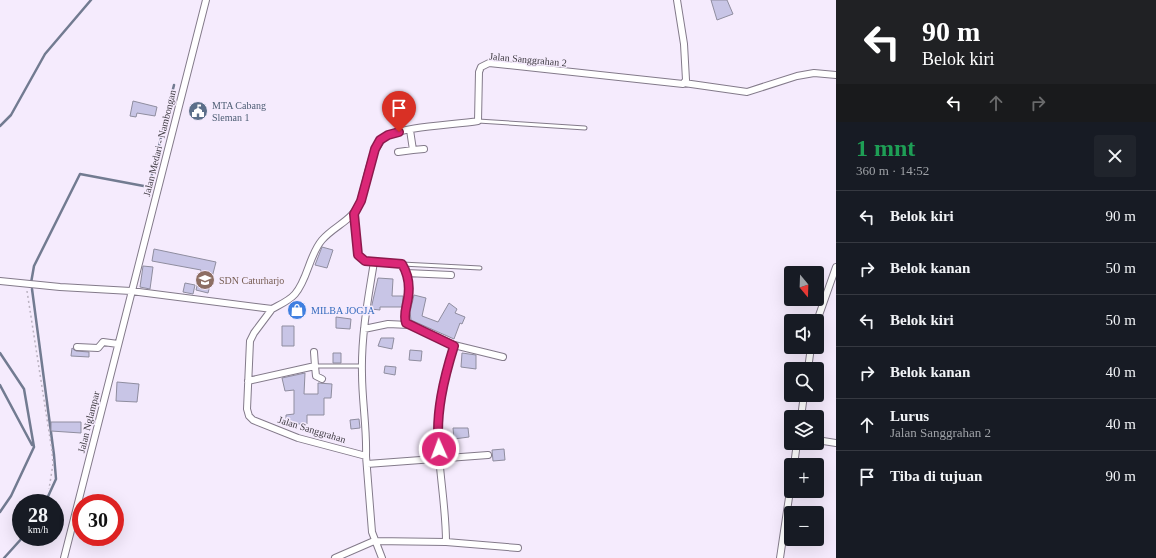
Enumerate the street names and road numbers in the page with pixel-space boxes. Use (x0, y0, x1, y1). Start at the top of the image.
street label: Jalan Sanggrahan 2 (489, 51, 567, 68)
street label: Jalan Medari - Nambongan (141, 89, 178, 197)
street label: Jalan Nglampar (76, 390, 102, 454)
street label: Jalan Sanggrahan (277, 414, 347, 445)

